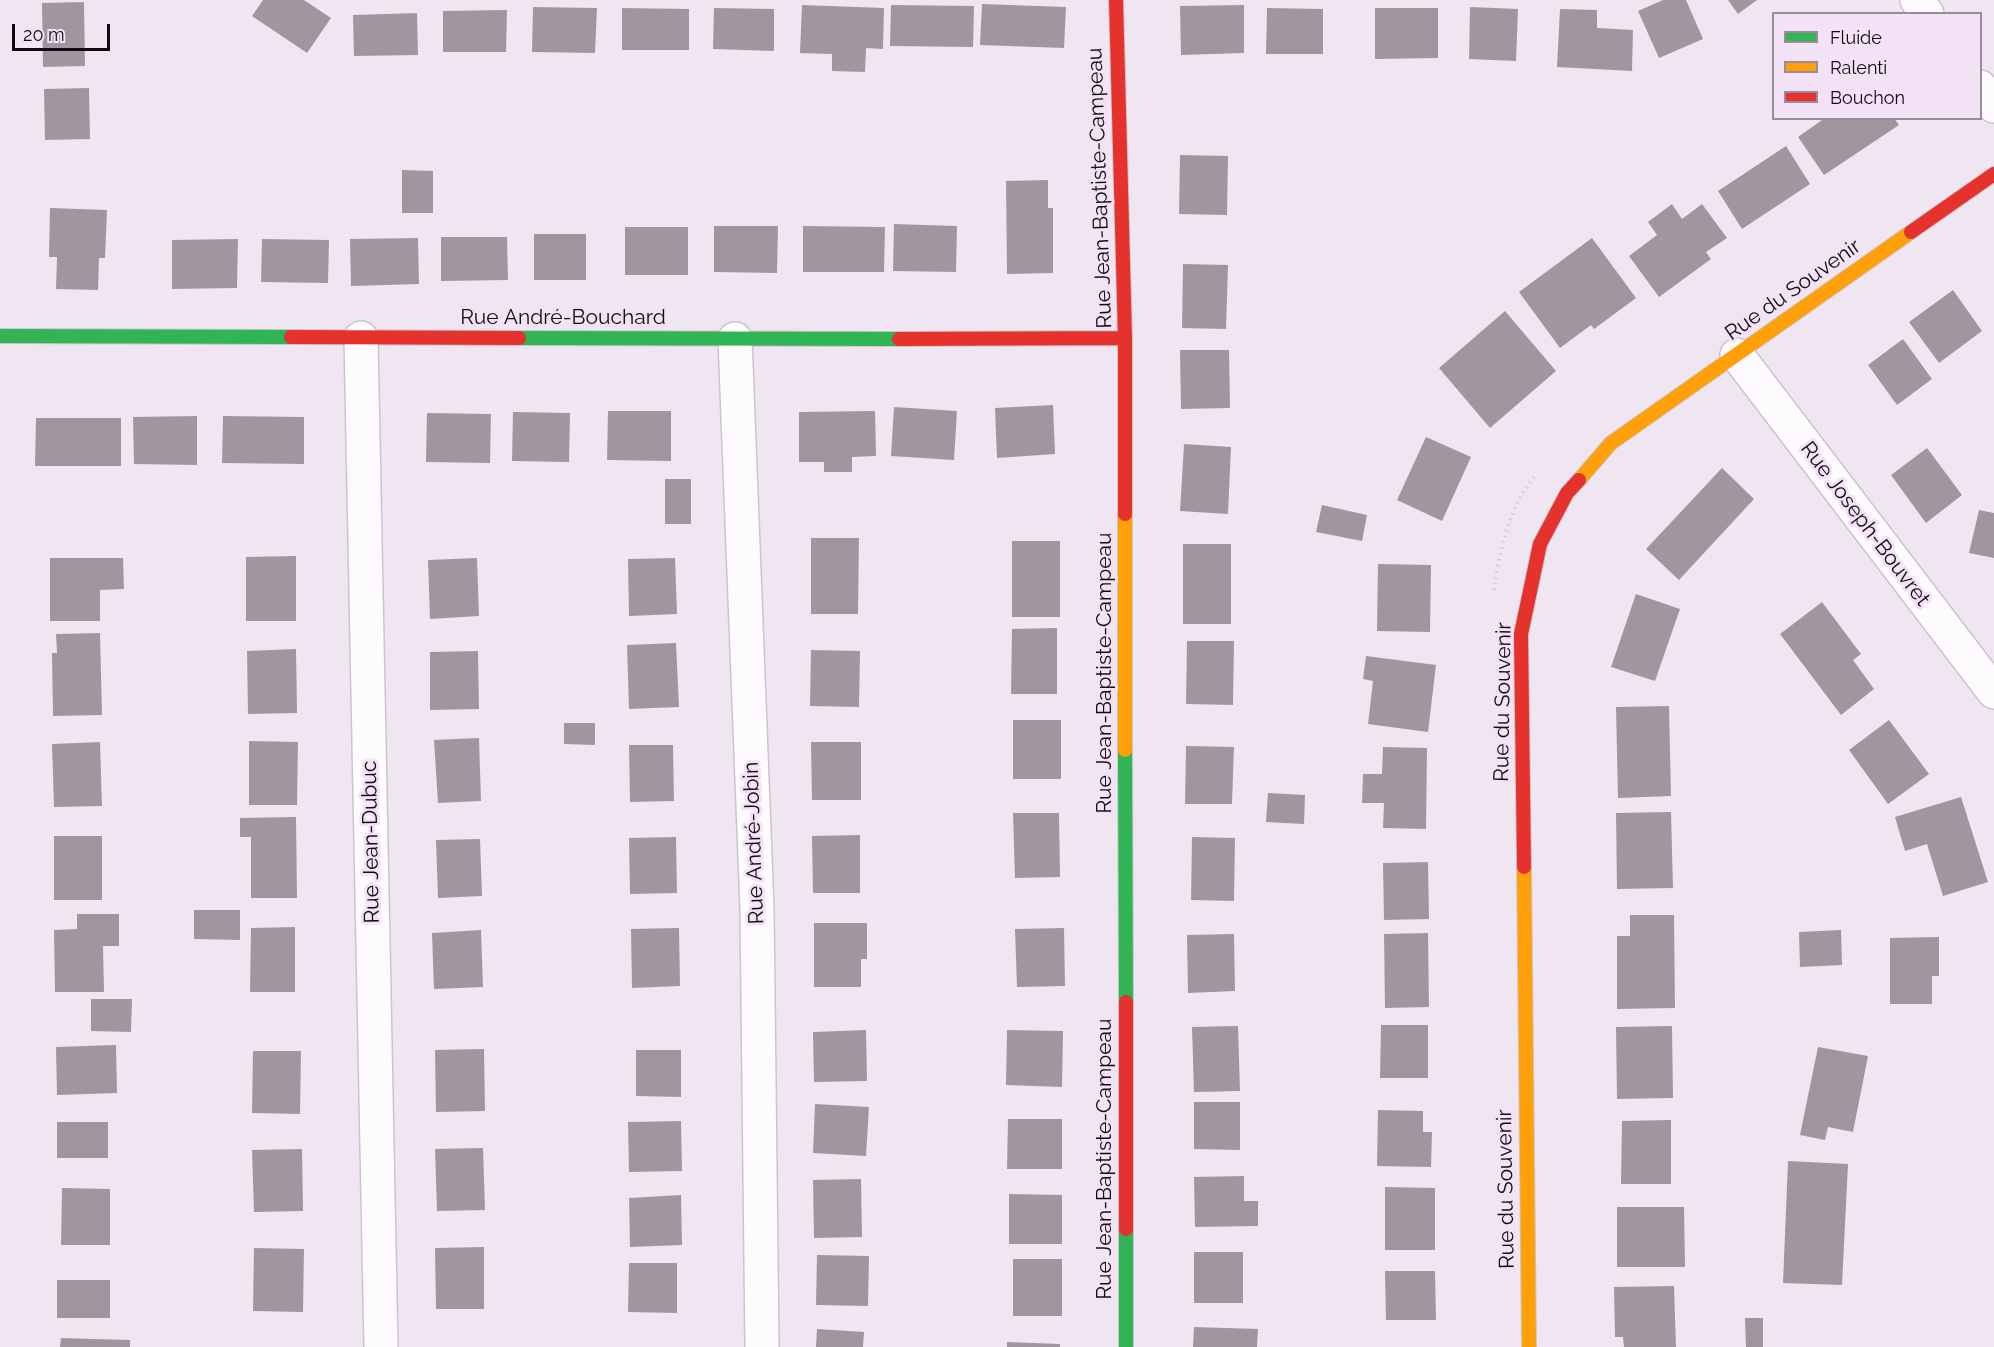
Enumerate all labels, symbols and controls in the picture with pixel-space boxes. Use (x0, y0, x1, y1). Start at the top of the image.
scale bar (15, 12, 112, 50)
legend (1772, 12, 1982, 120)
text: 20 m (23, 24, 65, 45)
text: Fluide (1830, 27, 1882, 48)
street label: Rue Jean-Baptiste-Campeau (1083, 47, 1117, 329)
text: Ralenti (1830, 57, 1887, 78)
text: Bouchon (1830, 87, 1905, 108)
street label: Rue du Souvenir (1720, 234, 1866, 346)
street label: Rue André-Bouchard (460, 305, 666, 331)
street label: Rue Joseph-Bouvret (1795, 437, 1935, 611)
street label: Rue Jean-Baptiste-Campeau (1092, 533, 1118, 813)
street label: Rue du Souvenir (1489, 622, 1517, 782)
street label: Rue Jean-Dubuc (357, 760, 385, 924)
street label: Rue André-Jobin (739, 761, 769, 925)
street label: Rue Jean-Baptiste-Campeau (1092, 1019, 1118, 1299)
street label: Rue du Souvenir (1492, 1109, 1520, 1269)

